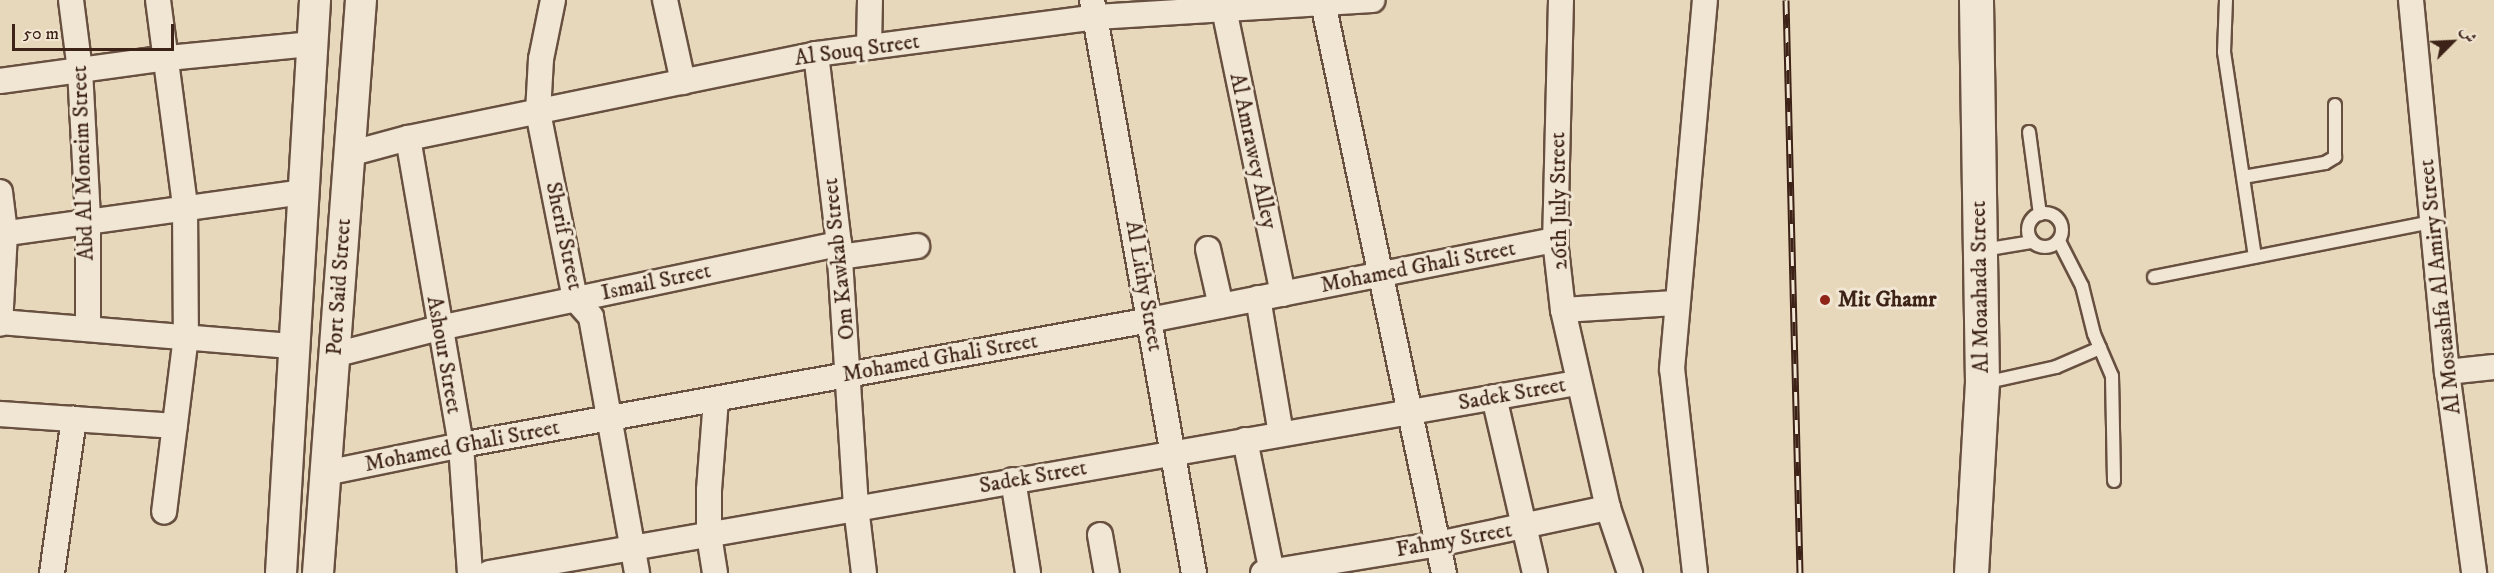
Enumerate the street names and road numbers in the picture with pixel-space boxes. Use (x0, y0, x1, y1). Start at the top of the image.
street label: Al Souq Street (793, 28, 921, 72)
street label: Abd Al Moneim Street (66, 65, 100, 261)
street label: Al Amrawey Alley (1224, 71, 1282, 231)
street label: 26th July Street (1545, 132, 1573, 270)
street label: Al Mostashfa Al Amiry Street (2413, 158, 2467, 416)
street label: Om Kawkab Street (817, 177, 861, 341)
street label: Sherif Street (540, 180, 588, 292)
street label: Al Moaahada Street (1965, 201, 1995, 373)
street label: Port Said Street (321, 218, 357, 356)
street label: Al Lithy Street (1120, 219, 1168, 353)
street label: Mohamed Ghali Street (1318, 235, 1518, 299)
street label: Ismail Street (599, 258, 713, 306)
street label: Ashour Street (421, 294, 467, 416)
street label: Mohamed Ghali Street (840, 328, 1040, 388)
street label: Sadek Street (1456, 372, 1568, 416)
street label: Mohamed Ghali Street (362, 414, 562, 478)
street label: Sadek Street (977, 455, 1089, 499)
street label: Fahmy Street (1394, 517, 1514, 563)

